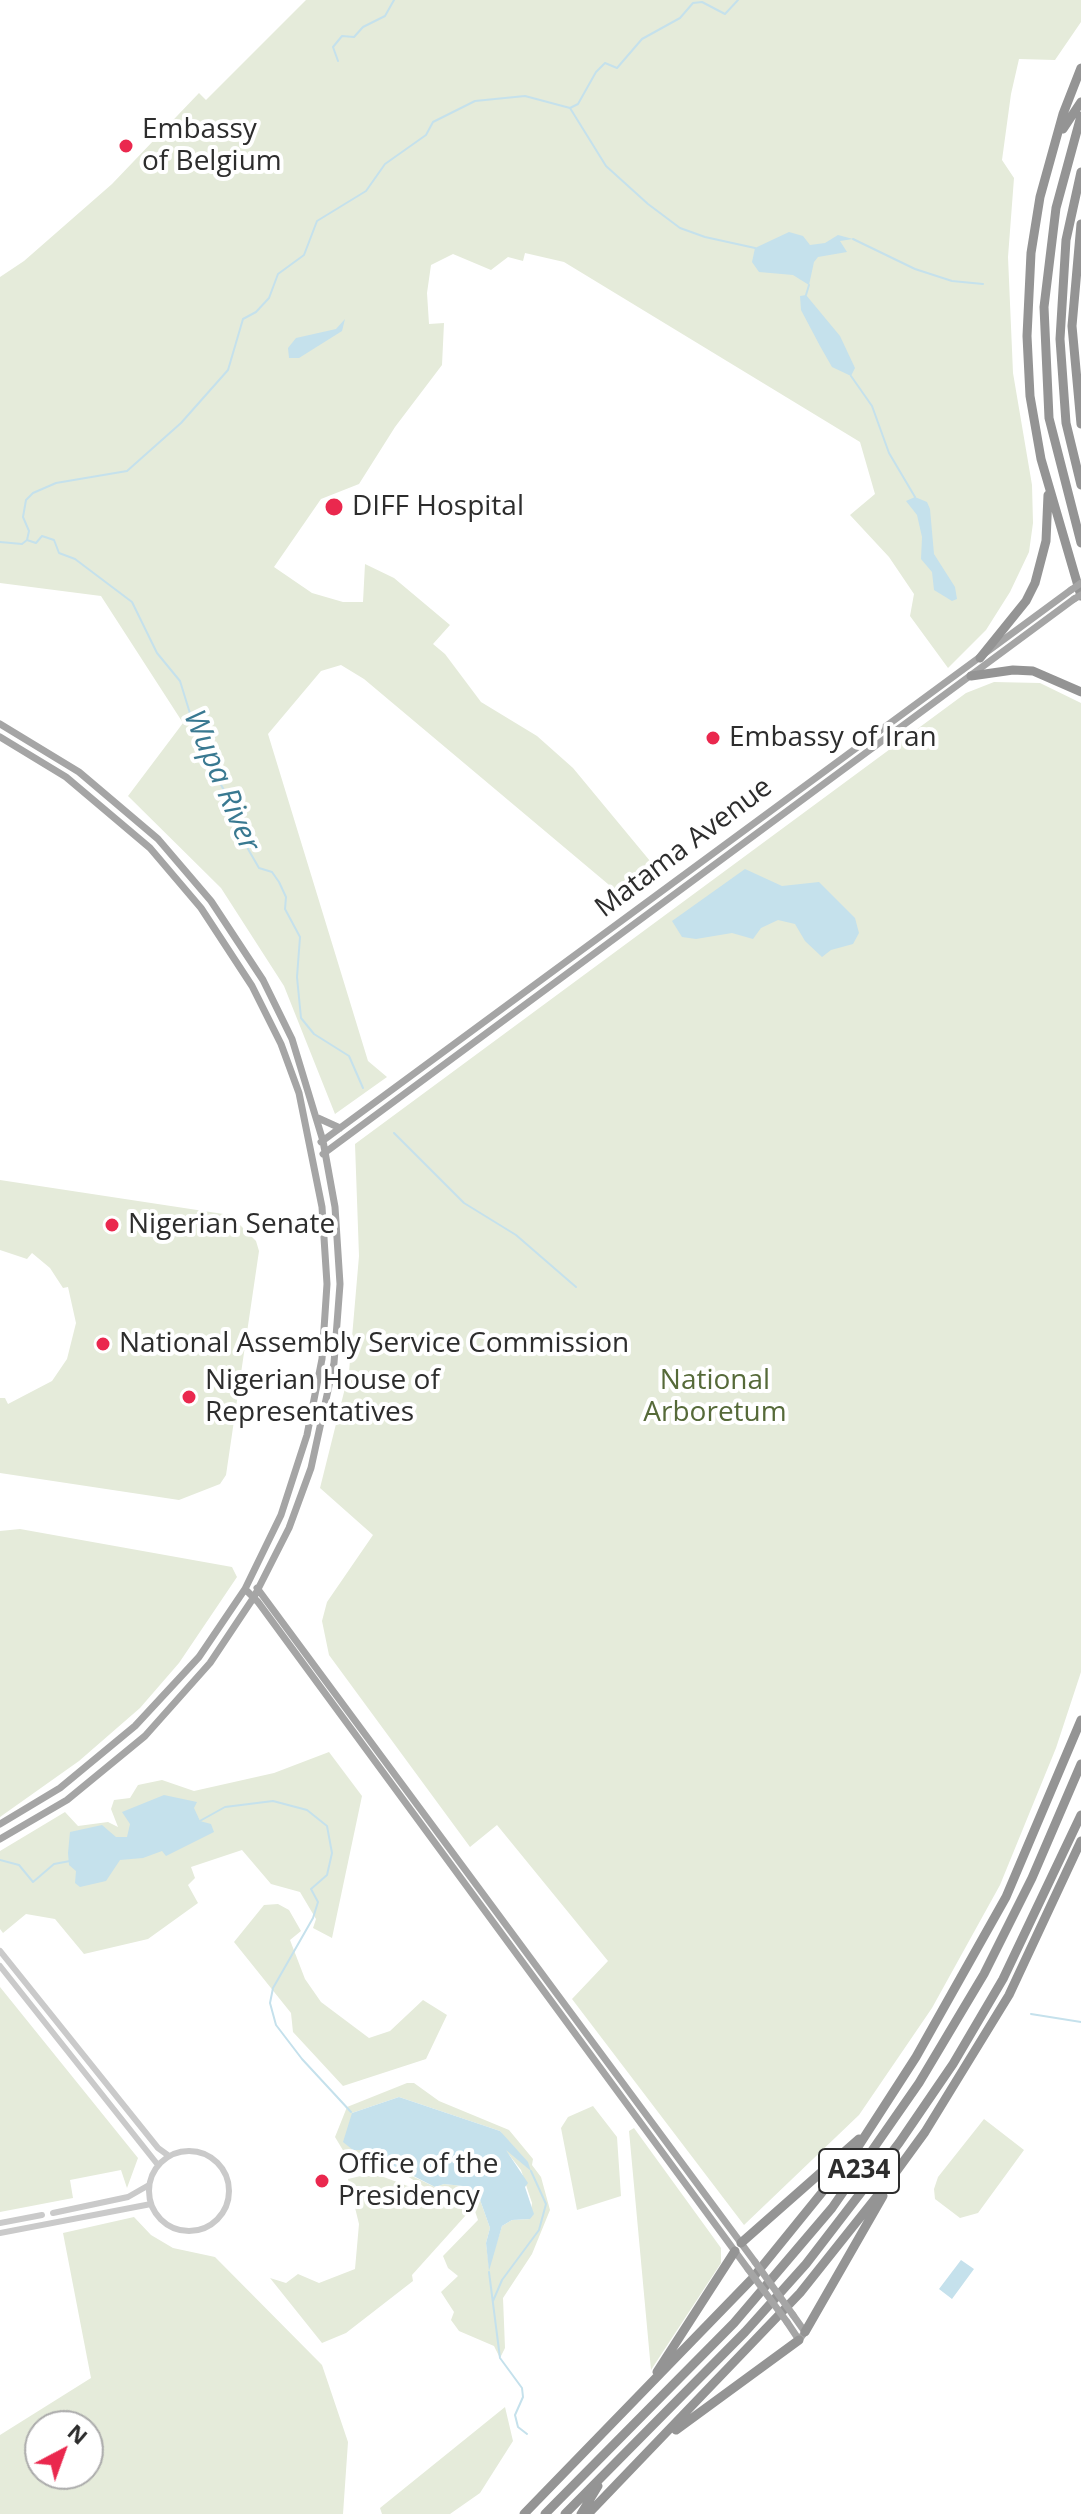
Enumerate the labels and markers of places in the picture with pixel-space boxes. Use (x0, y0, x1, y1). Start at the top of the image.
place label: Embassy of Belgium (142, 113, 282, 179)
marker: Embassy of Belgium (117, 137, 135, 155)
place label: DIFF Hospital (352, 490, 524, 524)
marker: DIFF Hospital (323, 496, 345, 518)
place label: Embassy of Iran (729, 721, 937, 755)
marker: Embassy of Iran (704, 729, 722, 747)
place label: Nigerian Senate (128, 1208, 335, 1242)
marker: Nigerian Senate (103, 1216, 121, 1234)
place label: National Assembly Service Commission (119, 1327, 629, 1361)
marker: National Assembly Service Commission (94, 1335, 112, 1353)
place label: Nigerian House of Representatives (205, 1364, 440, 1430)
marker: Nigerian House of Representatives (180, 1388, 198, 1406)
place label: Office of the Presidency (338, 2148, 498, 2214)
marker: Office of the Presidency (313, 2172, 331, 2190)

